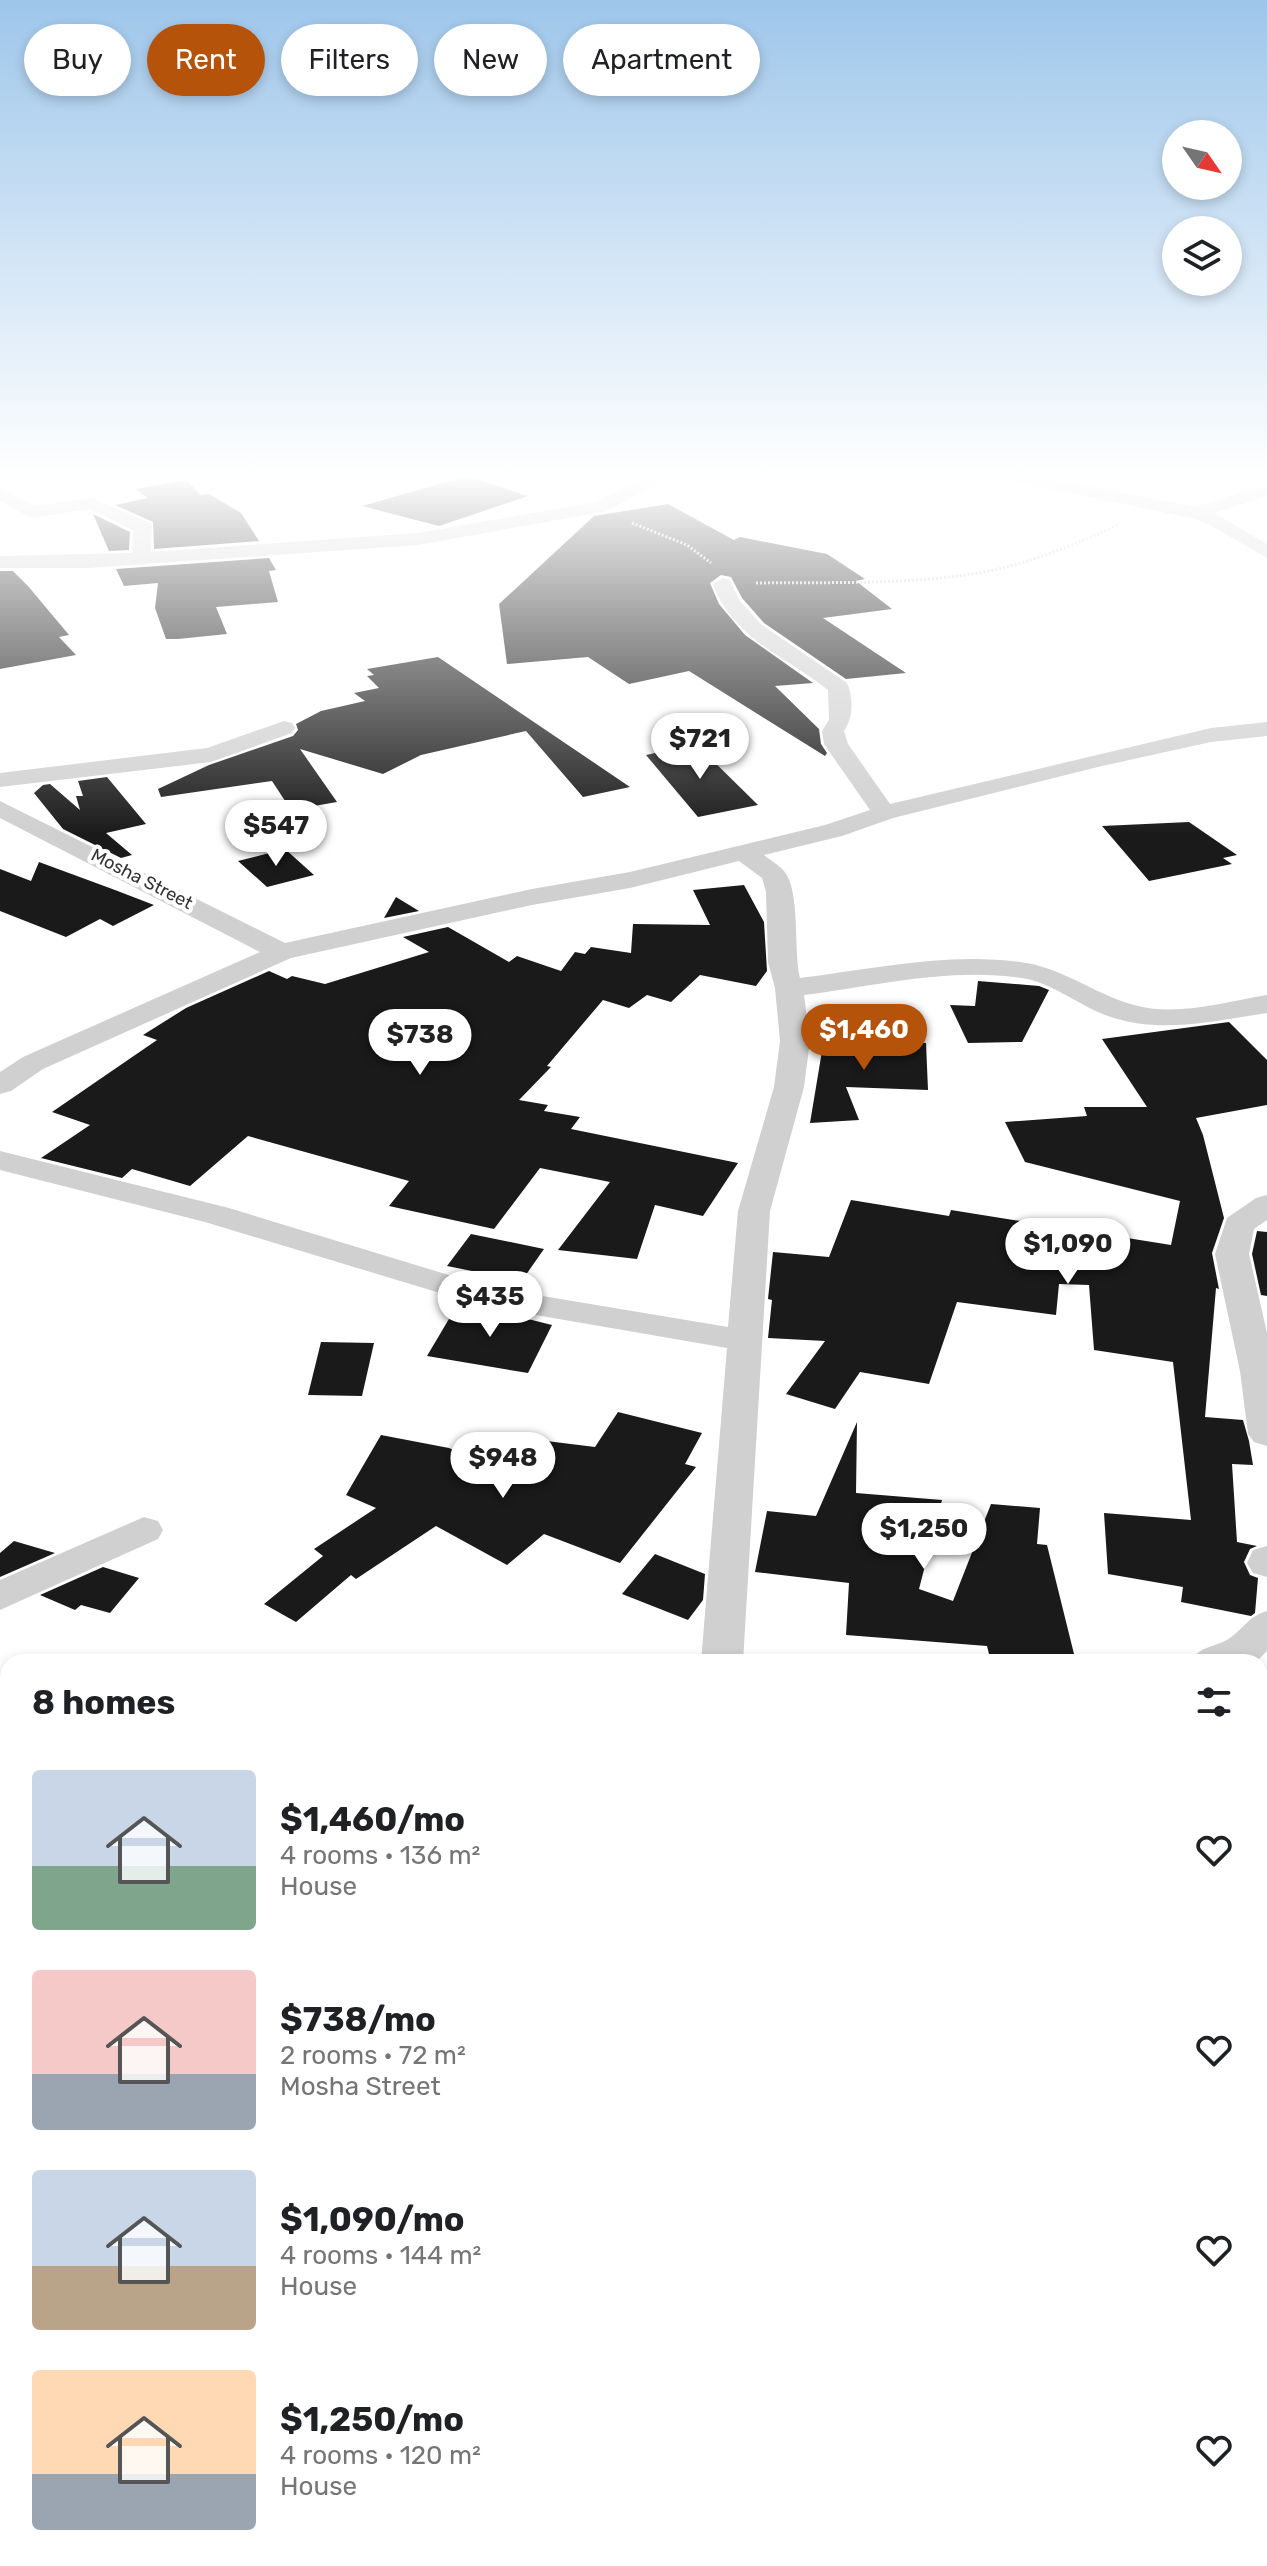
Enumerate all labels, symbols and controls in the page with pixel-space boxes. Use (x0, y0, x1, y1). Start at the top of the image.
chip: Buy (24, 24, 131, 96)
chip: Rent (147, 24, 265, 96)
chip: Filters (281, 24, 418, 96)
chip: New (434, 24, 547, 96)
chip: Apartment (563, 24, 760, 96)
north arrow (1162, 120, 1242, 200)
map controls (1162, 120, 1242, 296)
button: layers (1162, 216, 1242, 296)
pin: $721 (653, 713, 747, 781)
text: $721 (669, 723, 731, 754)
pin: $547 (229, 800, 323, 868)
text: $547 (243, 810, 309, 841)
street label: Mosha Street (87, 844, 197, 914)
pin: $1,460 (799, 1004, 929, 1072)
pin: $738 (373, 1009, 467, 1077)
text: $1,460 (819, 1014, 909, 1045)
text: $738 (386, 1019, 454, 1050)
pin: $1,090 (1003, 1218, 1133, 1286)
text: $1,090 (1023, 1228, 1113, 1259)
pin: $435 (443, 1271, 537, 1339)
text: $435 (455, 1281, 525, 1312)
pin: $948 (456, 1432, 550, 1500)
text: $948 (468, 1442, 538, 1473)
pin: $1,250 (859, 1503, 989, 1571)
text: $1,250 (880, 1513, 968, 1544)
icon: filters (1192, 1680, 1236, 1724)
text: 8 homes (32, 1682, 175, 1723)
text: $1,460/mo (280, 1799, 465, 1840)
icon: home (96, 1802, 192, 1898)
icon: heart (1192, 1828, 1236, 1872)
text: 4 rooms · 136 m² (280, 1840, 480, 1871)
text: House (280, 1871, 357, 1902)
text: $738/mo (280, 1999, 436, 2040)
icon: home (96, 2002, 192, 2098)
icon: heart (1192, 2028, 1236, 2072)
text: 2 rooms · 72 m² (280, 2040, 466, 2071)
text: Mosha Street (280, 2071, 441, 2102)
text: $1,090/mo (280, 2199, 465, 2240)
icon: home (96, 2202, 192, 2298)
icon: heart (1192, 2228, 1236, 2272)
text: 4 rooms · 144 m² (280, 2240, 481, 2271)
text: House (280, 2271, 357, 2302)
text: $1,250/mo (280, 2399, 464, 2440)
icon: home (96, 2402, 192, 2498)
icon: heart (1192, 2428, 1236, 2472)
text: 4 rooms · 120 m² (280, 2440, 481, 2471)
text: House (280, 2471, 357, 2502)

